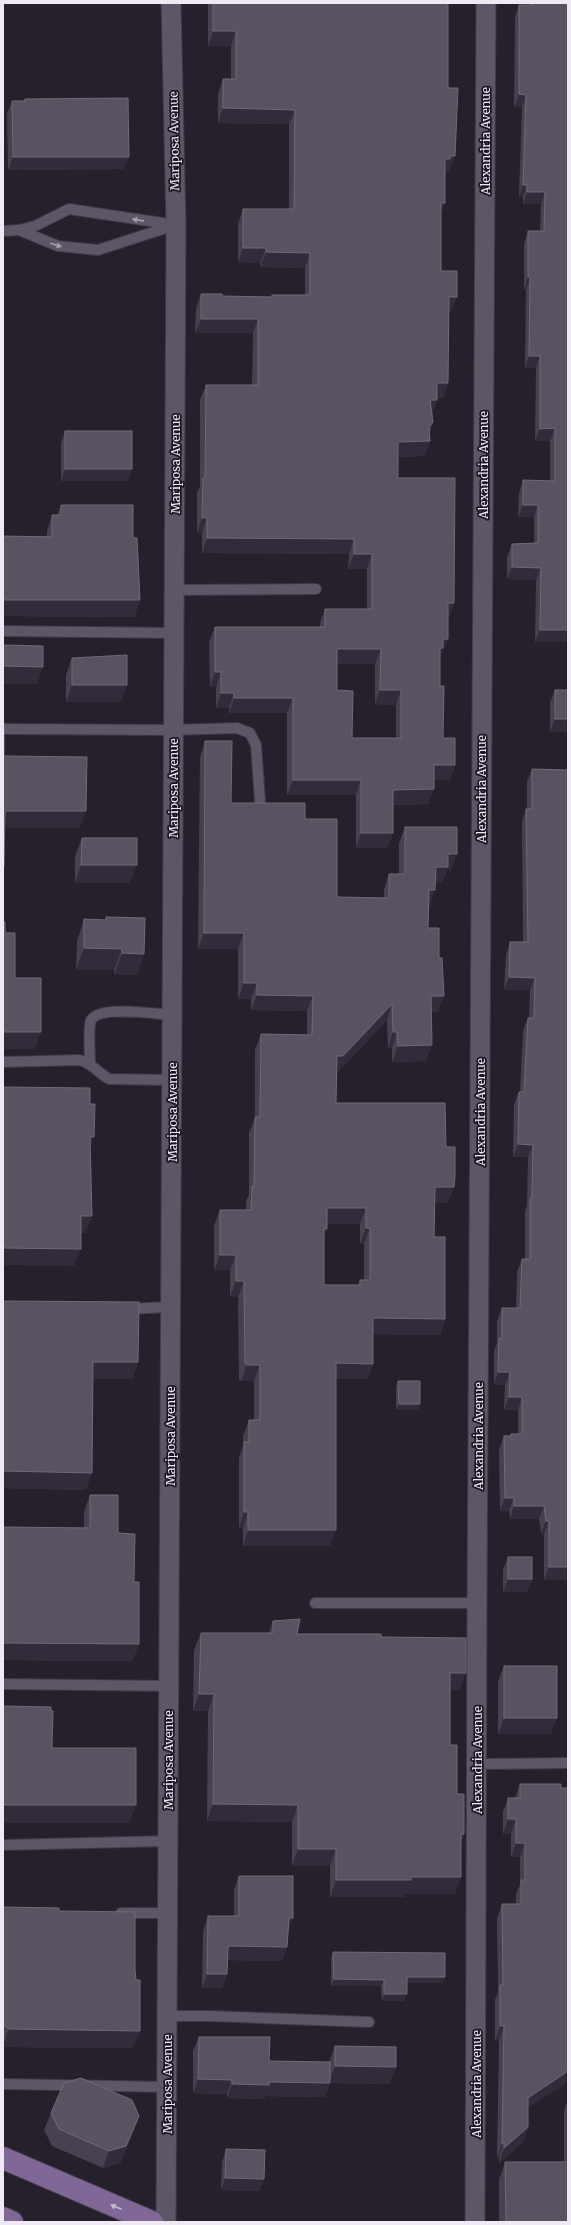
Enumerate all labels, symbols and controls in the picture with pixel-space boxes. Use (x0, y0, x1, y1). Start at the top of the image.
street label: Alexandria Avenue (478, 87, 493, 196)
street label: Mariposa Avenue (166, 91, 182, 191)
one-way arrow (132, 217, 144, 223)
one-way arrow (50, 242, 62, 248)
street label: Alexandria Avenue (476, 411, 491, 520)
street label: Mariposa Avenue (168, 414, 183, 514)
street label: Alexandria Avenue (474, 735, 489, 844)
street label: Mariposa Avenue (166, 738, 181, 838)
street label: Alexandria Avenue (473, 1058, 488, 1167)
street label: Mariposa Avenue (165, 1062, 180, 1162)
street label: Alexandria Avenue (471, 1382, 486, 1491)
street label: Mariposa Avenue (163, 1386, 178, 1486)
street label: Alexandria Avenue (470, 1706, 485, 1815)
street label: Mariposa Avenue (161, 1710, 176, 1810)
street label: Alexandria Avenue (469, 2030, 484, 2139)
street label: Mariposa Avenue (160, 2034, 175, 2134)
one-way arrow (110, 2204, 121, 2210)

